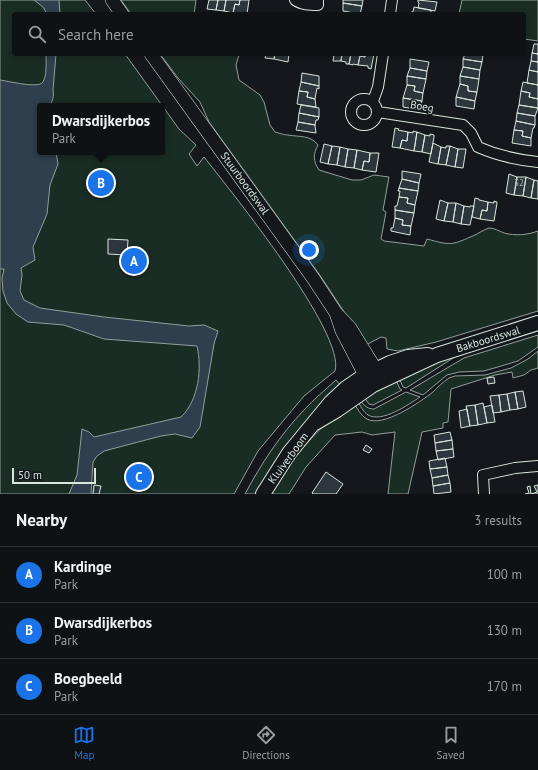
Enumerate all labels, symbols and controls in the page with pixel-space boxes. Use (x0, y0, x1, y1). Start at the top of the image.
search box (12, 12, 526, 56)
icon: search (26, 23, 48, 45)
text: Search here (58, 25, 134, 44)
street label: Boeg (409, 97, 435, 115)
popup (37, 103, 165, 155)
text: Dwarsdijkerbos (52, 111, 150, 130)
text: Park (52, 130, 76, 147)
street label: Stuurboordswal (218, 149, 273, 218)
pin: B (88, 168, 114, 198)
house number: 32 (514, 177, 524, 188)
your location (299, 240, 319, 260)
pin: A (121, 246, 147, 276)
street label: Bakboordswal (454, 322, 522, 355)
street label: Kluiverboom (265, 430, 311, 486)
pin: C (126, 462, 152, 492)
scale bar (12, 466, 96, 485)
text: 50 m (18, 468, 42, 482)
text: Nearby (16, 509, 67, 531)
text: 3 results (474, 512, 522, 529)
text: Kardinge (54, 557, 112, 576)
text: A (25, 566, 33, 583)
text: 100 m (487, 566, 522, 583)
text: Park (54, 576, 78, 593)
text: Dwarsdijkerbos (54, 613, 152, 632)
text: B (25, 622, 33, 639)
text: 130 m (487, 622, 522, 639)
text: Park (54, 632, 78, 649)
text: Boegbeeld (54, 669, 122, 688)
text: C (25, 678, 33, 695)
text: 170 m (487, 678, 522, 695)
text: Park (54, 688, 78, 705)
tab: Map (73, 724, 95, 762)
tab: Directions (242, 724, 290, 762)
tab: Saved (437, 724, 465, 762)

